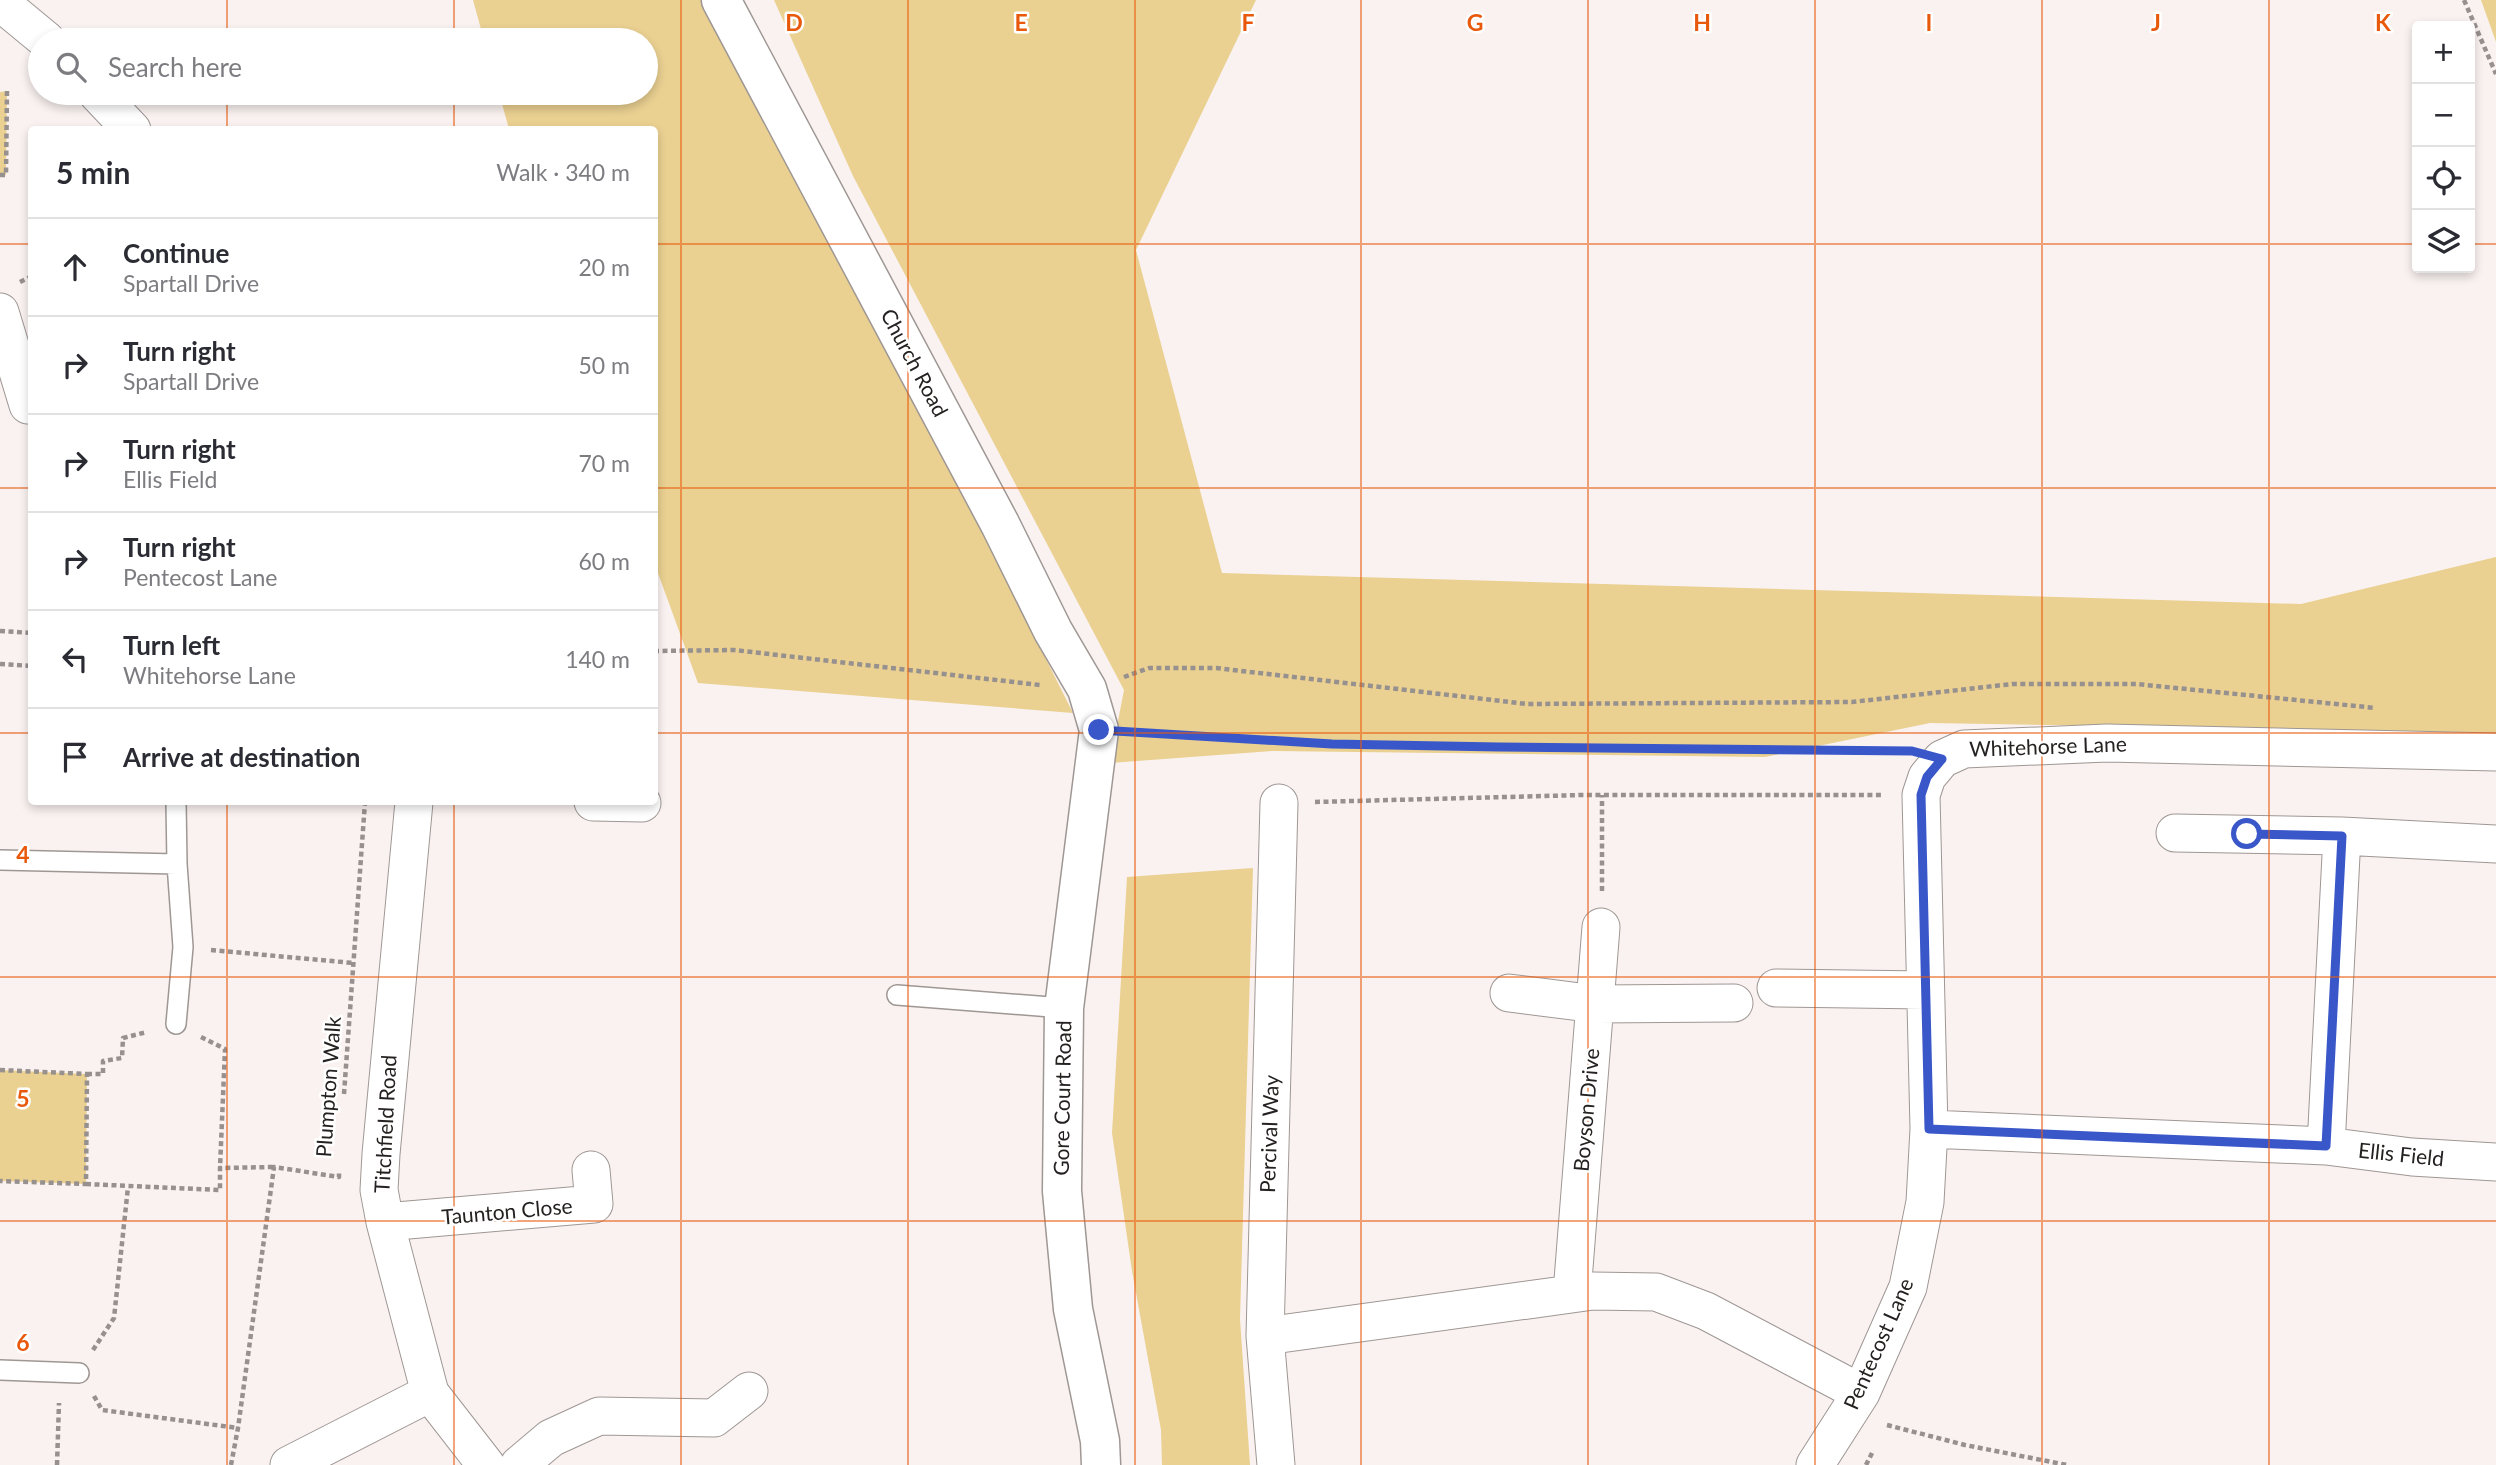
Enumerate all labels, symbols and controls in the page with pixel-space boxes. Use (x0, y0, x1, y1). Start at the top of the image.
text: D (785, 8, 803, 36)
text: E (1014, 8, 1028, 36)
text: F (1241, 8, 1255, 36)
text: G (1467, 8, 1483, 36)
text: H (1693, 8, 1711, 36)
text: I (1926, 8, 1932, 36)
text: J (2151, 8, 2161, 36)
text: K (2375, 8, 2391, 36)
map controls (2412, 21, 2475, 273)
button: + (2412, 21, 2475, 84)
search box (28, 28, 658, 105)
icon: search (52, 48, 90, 86)
text: Search here (108, 51, 242, 83)
button: − (2412, 84, 2475, 147)
button: locate (2412, 147, 2475, 210)
text: 5 min (56, 154, 130, 190)
text: Walk · 340 m (496, 158, 630, 186)
button: layers (2412, 210, 2475, 273)
text: Continue (123, 237, 229, 269)
icon: ahead (56, 248, 94, 286)
text: 20 m (579, 253, 630, 281)
text: Spartall Drive (123, 269, 259, 297)
street label: Church Road (877, 304, 954, 420)
text: Turn right (123, 335, 236, 367)
icon: right (56, 346, 94, 384)
text: 50 m (579, 351, 630, 379)
text: Spartall Drive (123, 367, 259, 395)
text: Turn right (123, 433, 236, 465)
icon: right (56, 444, 94, 482)
text: 70 m (579, 449, 630, 477)
text: Ellis Field (123, 465, 217, 493)
text: Turn right (123, 531, 236, 563)
icon: right (56, 542, 94, 580)
text: 60 m (579, 547, 630, 575)
text: Pentecost Lane (123, 563, 277, 591)
text: Turn left (123, 629, 220, 661)
icon: left (56, 640, 94, 678)
text: 140 m (565, 645, 630, 673)
text: Whitehorse Lane (123, 661, 296, 689)
route end (1083, 714, 1114, 745)
street label: Whitehorse Lane (1969, 730, 2127, 761)
icon: arrive (56, 738, 94, 776)
text: Arrive at destination (123, 741, 360, 773)
route start (2231, 818, 2262, 849)
text: 4 (16, 840, 30, 868)
street label: Plumpton Walk (310, 1015, 345, 1158)
street label: Gore Court Road (1048, 1020, 1075, 1176)
street label: Boyson Drive (1568, 1047, 1603, 1173)
street label: Titchfield Road (368, 1054, 401, 1194)
street label: Percival Way (1254, 1074, 1283, 1193)
text: 5 (16, 1084, 30, 1112)
street label: Ellis Field (2357, 1137, 2445, 1170)
street label: Taunton Close (440, 1192, 573, 1229)
street label: Pentecost Lane (1838, 1274, 1918, 1413)
text: 6 (16, 1328, 30, 1356)

